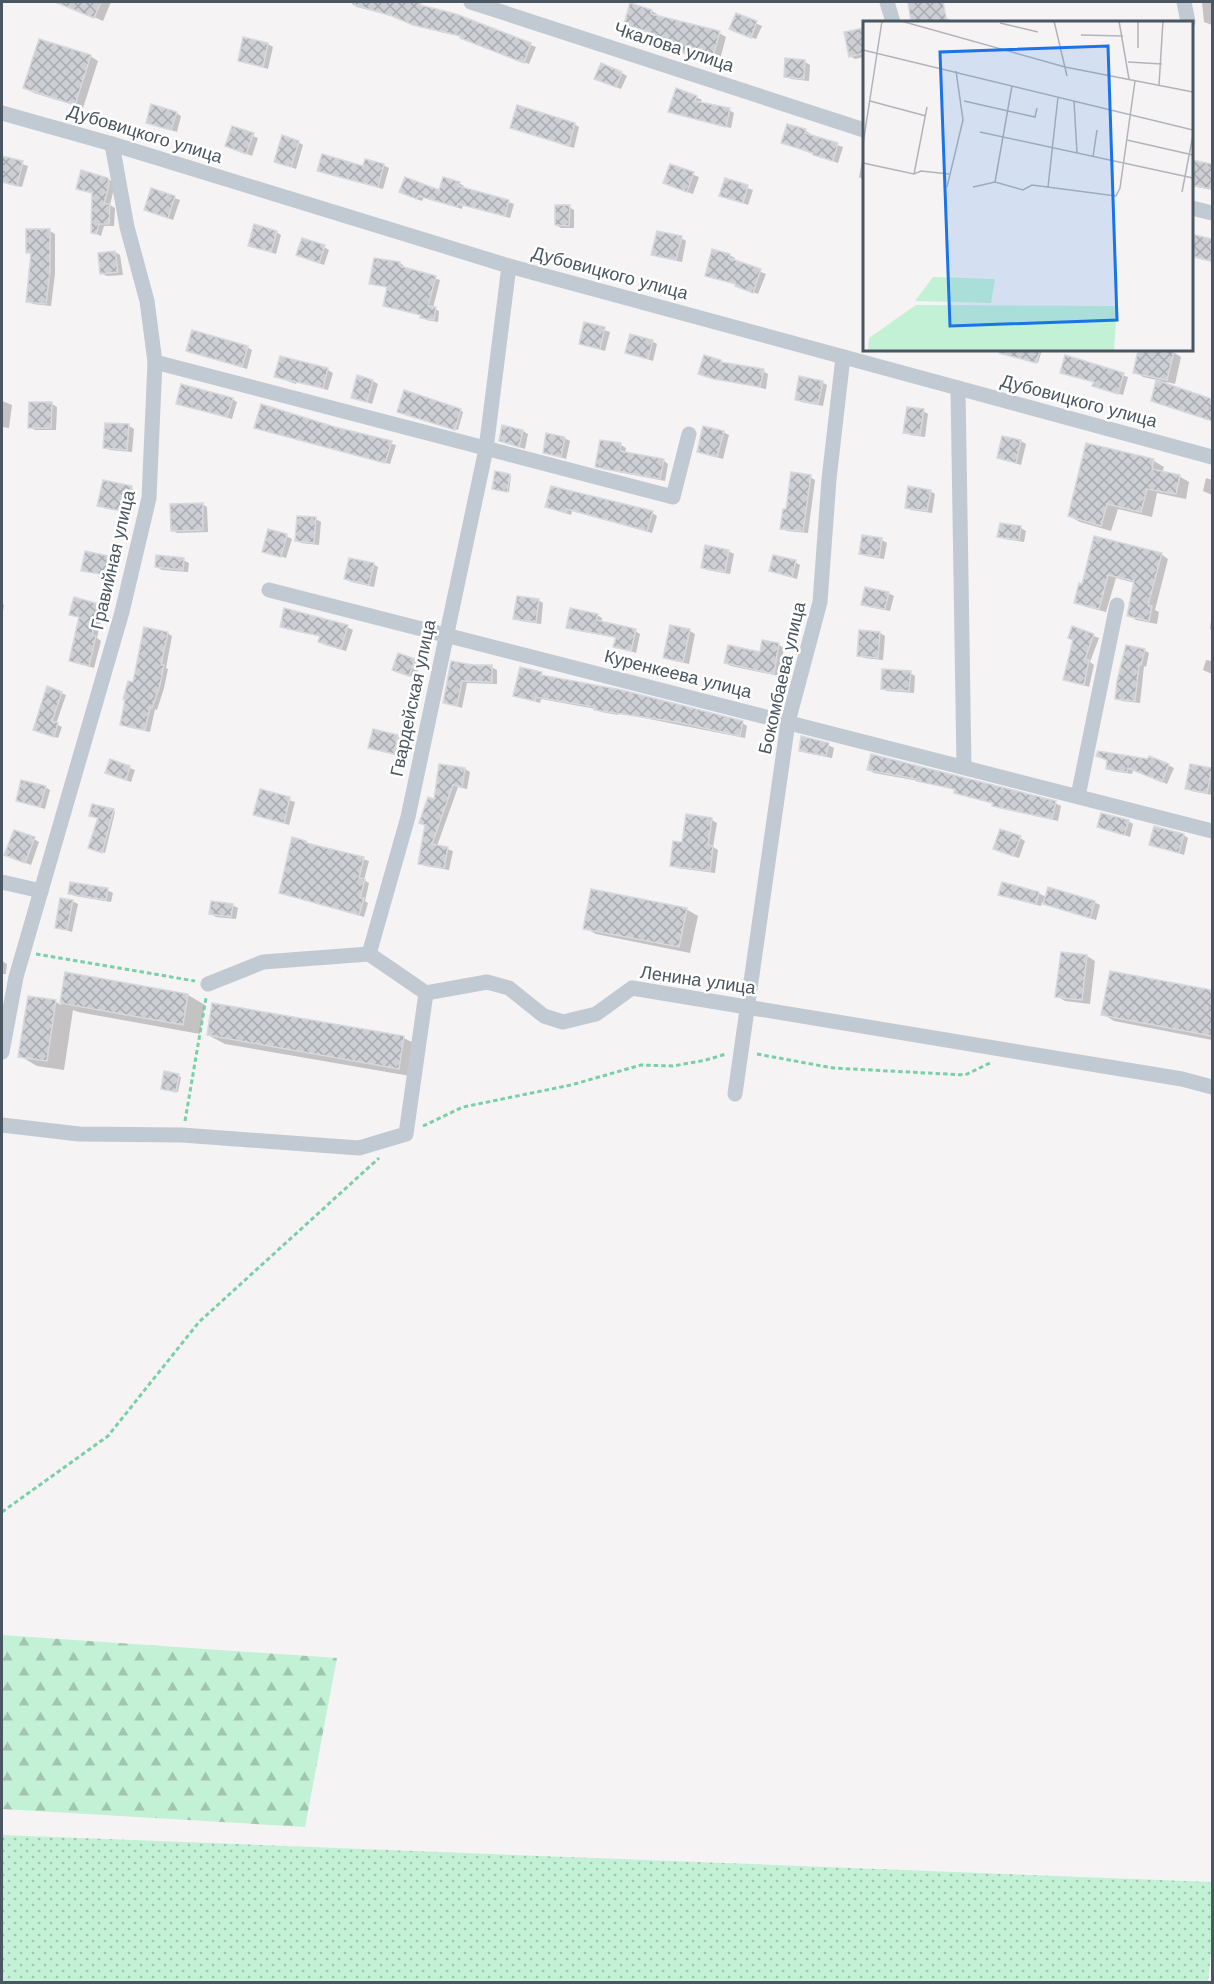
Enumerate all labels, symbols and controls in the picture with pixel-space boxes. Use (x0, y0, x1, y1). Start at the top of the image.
street label: Чкалова улица (612, 18, 737, 76)
inset map (863, 21, 1193, 351)
street label: Дубовицкого улица (65, 101, 226, 167)
street label: Дубовицкого улица (530, 243, 691, 304)
street label: Дубовицкого улица (999, 371, 1160, 432)
street label: Гравийная улица (87, 487, 139, 632)
street label: Бокомбаева улица (755, 599, 809, 756)
street label: Гвардейская улица (387, 617, 440, 778)
street label: Куренкеева улица (602, 646, 755, 702)
street label: Ленина улица (639, 962, 758, 998)

